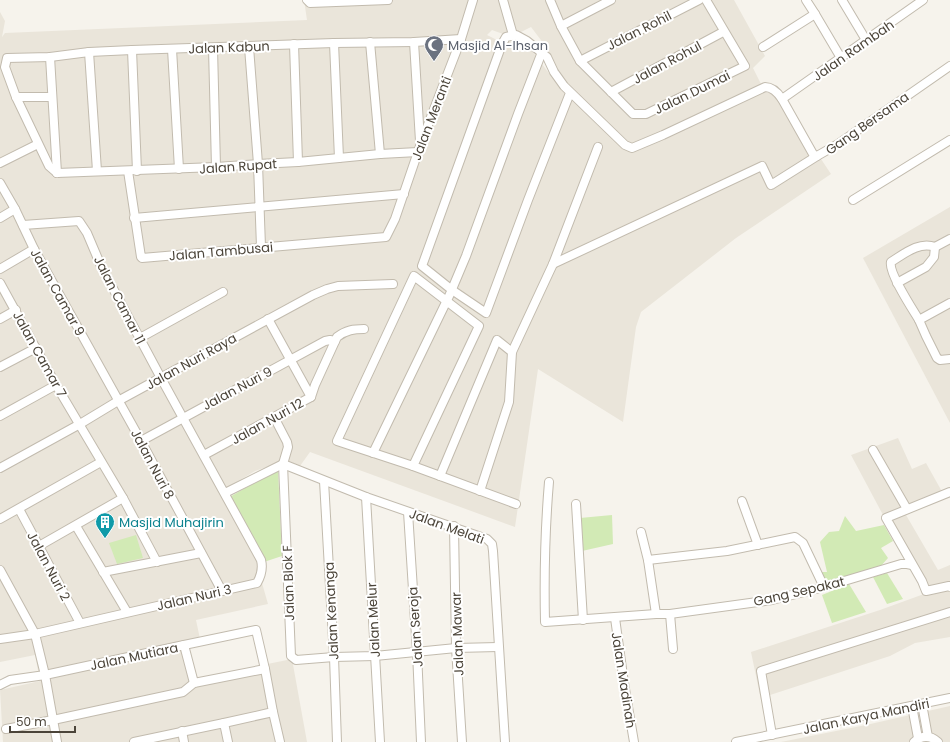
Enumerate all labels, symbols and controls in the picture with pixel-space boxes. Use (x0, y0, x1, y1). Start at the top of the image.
street label: Jalan Rohil (604, 6, 675, 55)
street label: Jalan Rambah (809, 15, 898, 86)
mosque icon: Masjid Al-Ihsan (423, 34, 445, 62)
place label: Masjid Al-Ihsan (448, 36, 548, 55)
street label: Jalan Rohul (629, 36, 705, 89)
street label: Jalan Kabun (188, 37, 270, 58)
street label: Jalan Dumai (651, 66, 733, 119)
street label: Jalan Meranti (407, 73, 456, 163)
street label: Gang Bersama (822, 87, 913, 159)
street label: Jalan Rupat (198, 154, 278, 179)
street label: Jalan Tambusai (168, 237, 274, 266)
street label: Jalan Camar 9 (26, 245, 89, 339)
street label: Jalan Camar 11 (89, 253, 150, 348)
street label: Jalan Camar 7 (8, 308, 71, 401)
street label: Jalan Nuri Raya (142, 329, 240, 394)
street label: Jalan Nuri 9 (199, 362, 276, 415)
street label: Jalan Nuri 12 (228, 394, 307, 449)
street label: Jalan Nuri 8 (126, 426, 179, 503)
street label: Jalan Melati (407, 504, 487, 549)
building icon: Masjid Muhajirin (94, 511, 116, 539)
place label: Masjid Muhajirin (119, 513, 224, 532)
street label: Jalan Nuri 2 (22, 528, 75, 604)
street label: Jalan Blok F (278, 544, 299, 621)
street label: Jalan Kenanga (319, 561, 344, 661)
street label: Gang Sepakat (752, 572, 847, 611)
street label: Jalan Nuri 3 (155, 580, 233, 615)
street label: Jalan Melur (362, 582, 385, 658)
street label: Jalan Seroja (403, 586, 428, 668)
street label: Jalan Mawar (447, 592, 468, 676)
street label: Jalan Madinah (607, 631, 640, 729)
street label: Jalan Mutiara (88, 638, 180, 675)
street label: Jalan Karya Mandiri (801, 694, 931, 739)
scale bar (10, 708, 75, 734)
text: 50 m (16, 713, 47, 730)

